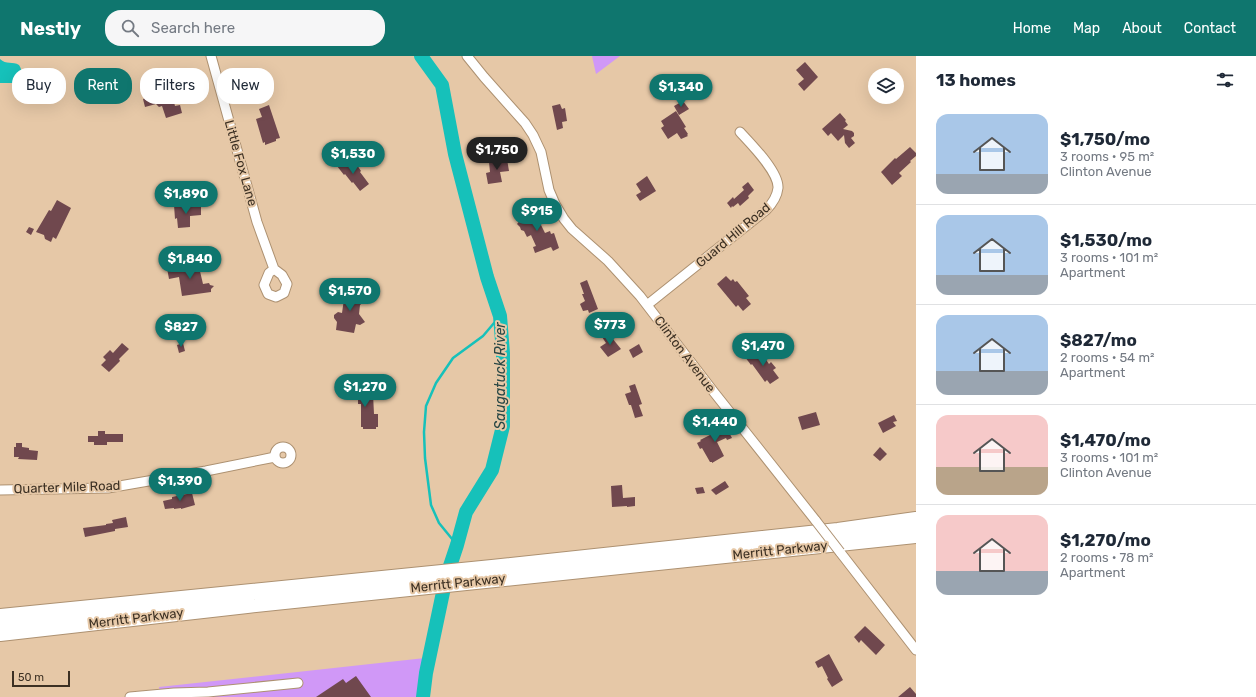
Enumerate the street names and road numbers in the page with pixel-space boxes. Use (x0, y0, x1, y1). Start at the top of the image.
street label: Little Fox Lane (222, 118, 260, 208)
street label: Guard Hill Road (693, 200, 773, 270)
street label: Clinton Avenue (651, 313, 719, 395)
street label: Quarter Mile Road (13, 478, 121, 496)
street label: Merritt Parkway (732, 538, 828, 562)
street label: Merritt Parkway (410, 571, 506, 595)
street label: Merritt Parkway (88, 605, 184, 631)

